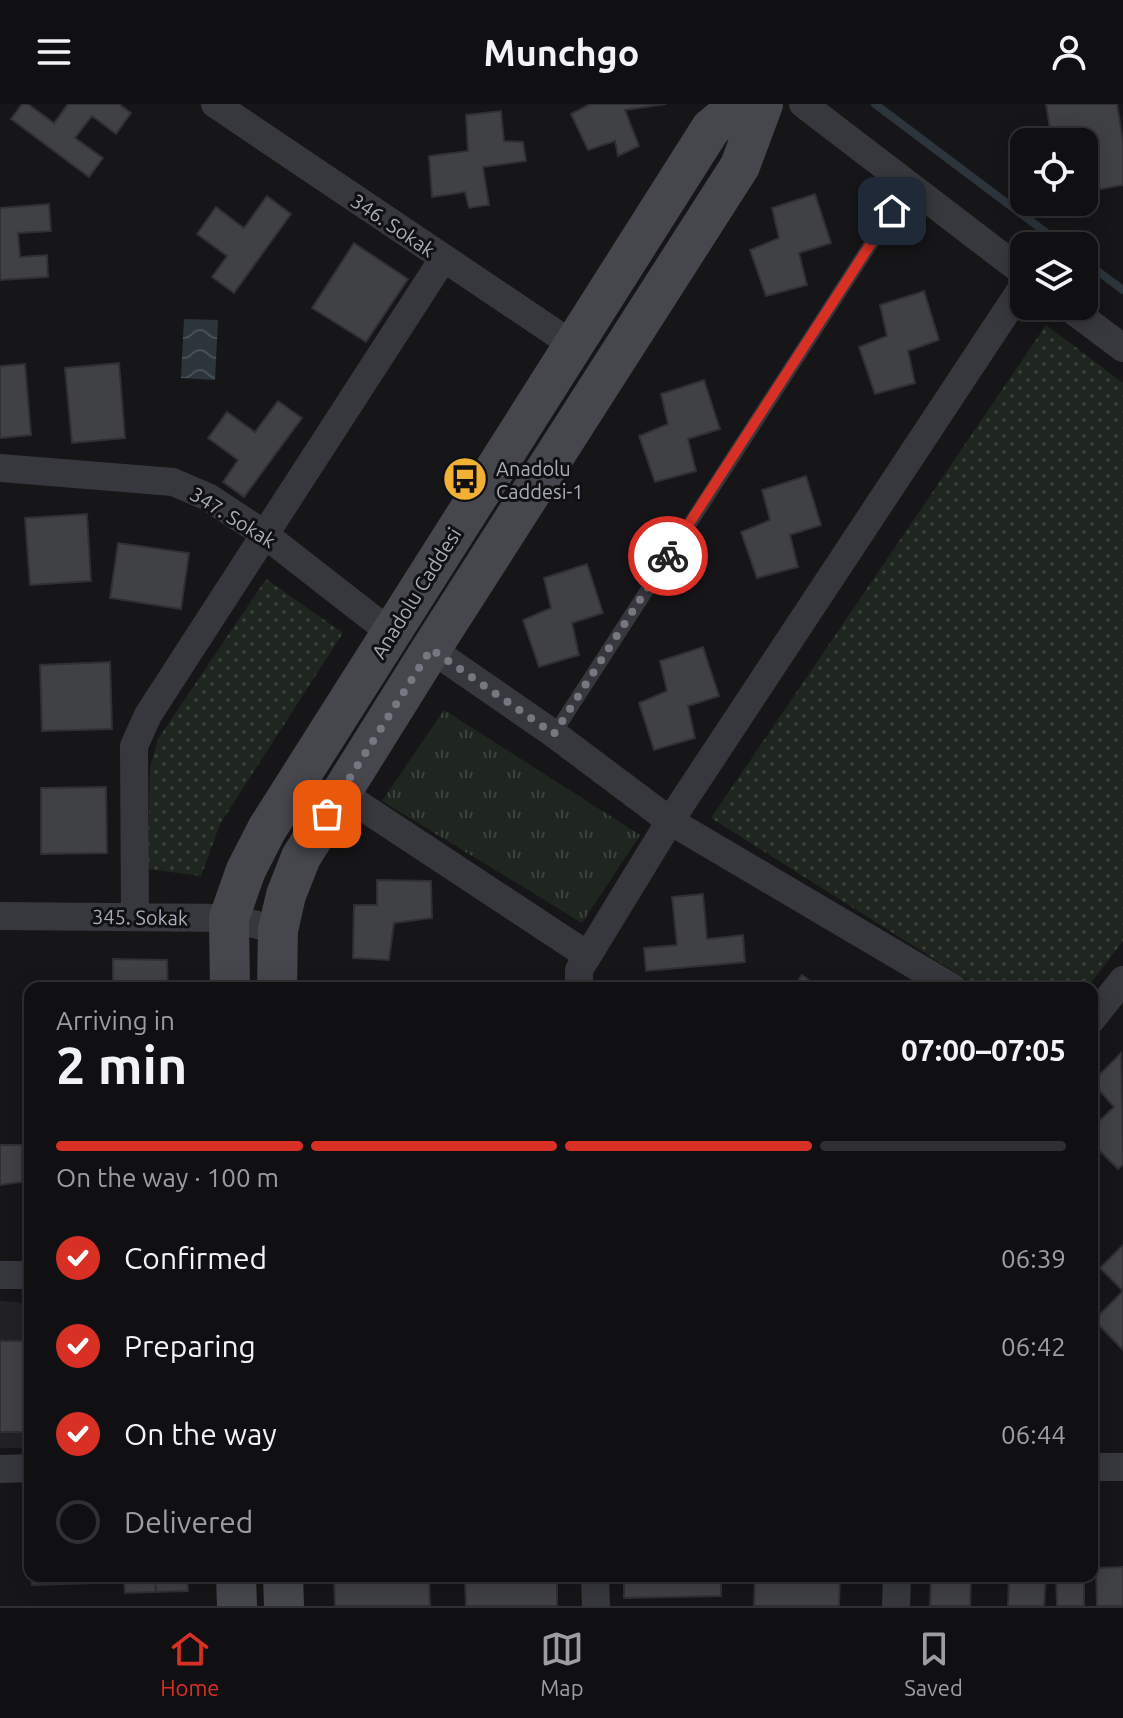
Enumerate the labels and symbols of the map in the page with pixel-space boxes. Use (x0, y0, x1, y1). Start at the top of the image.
pin (858, 177, 926, 245)
street label: 346. Sokak (347, 189, 439, 261)
bus stop icon: Anadolu Caddesi-1 (441, 455, 489, 503)
place label: Anadolu Caddesi-1 (496, 457, 584, 503)
street label: 347. Sokak (186, 482, 280, 552)
courier (628, 516, 708, 596)
street label: Anadolu Caddesi (367, 523, 465, 663)
pin (293, 780, 361, 848)
street label: 345. Sokak (92, 905, 188, 929)

